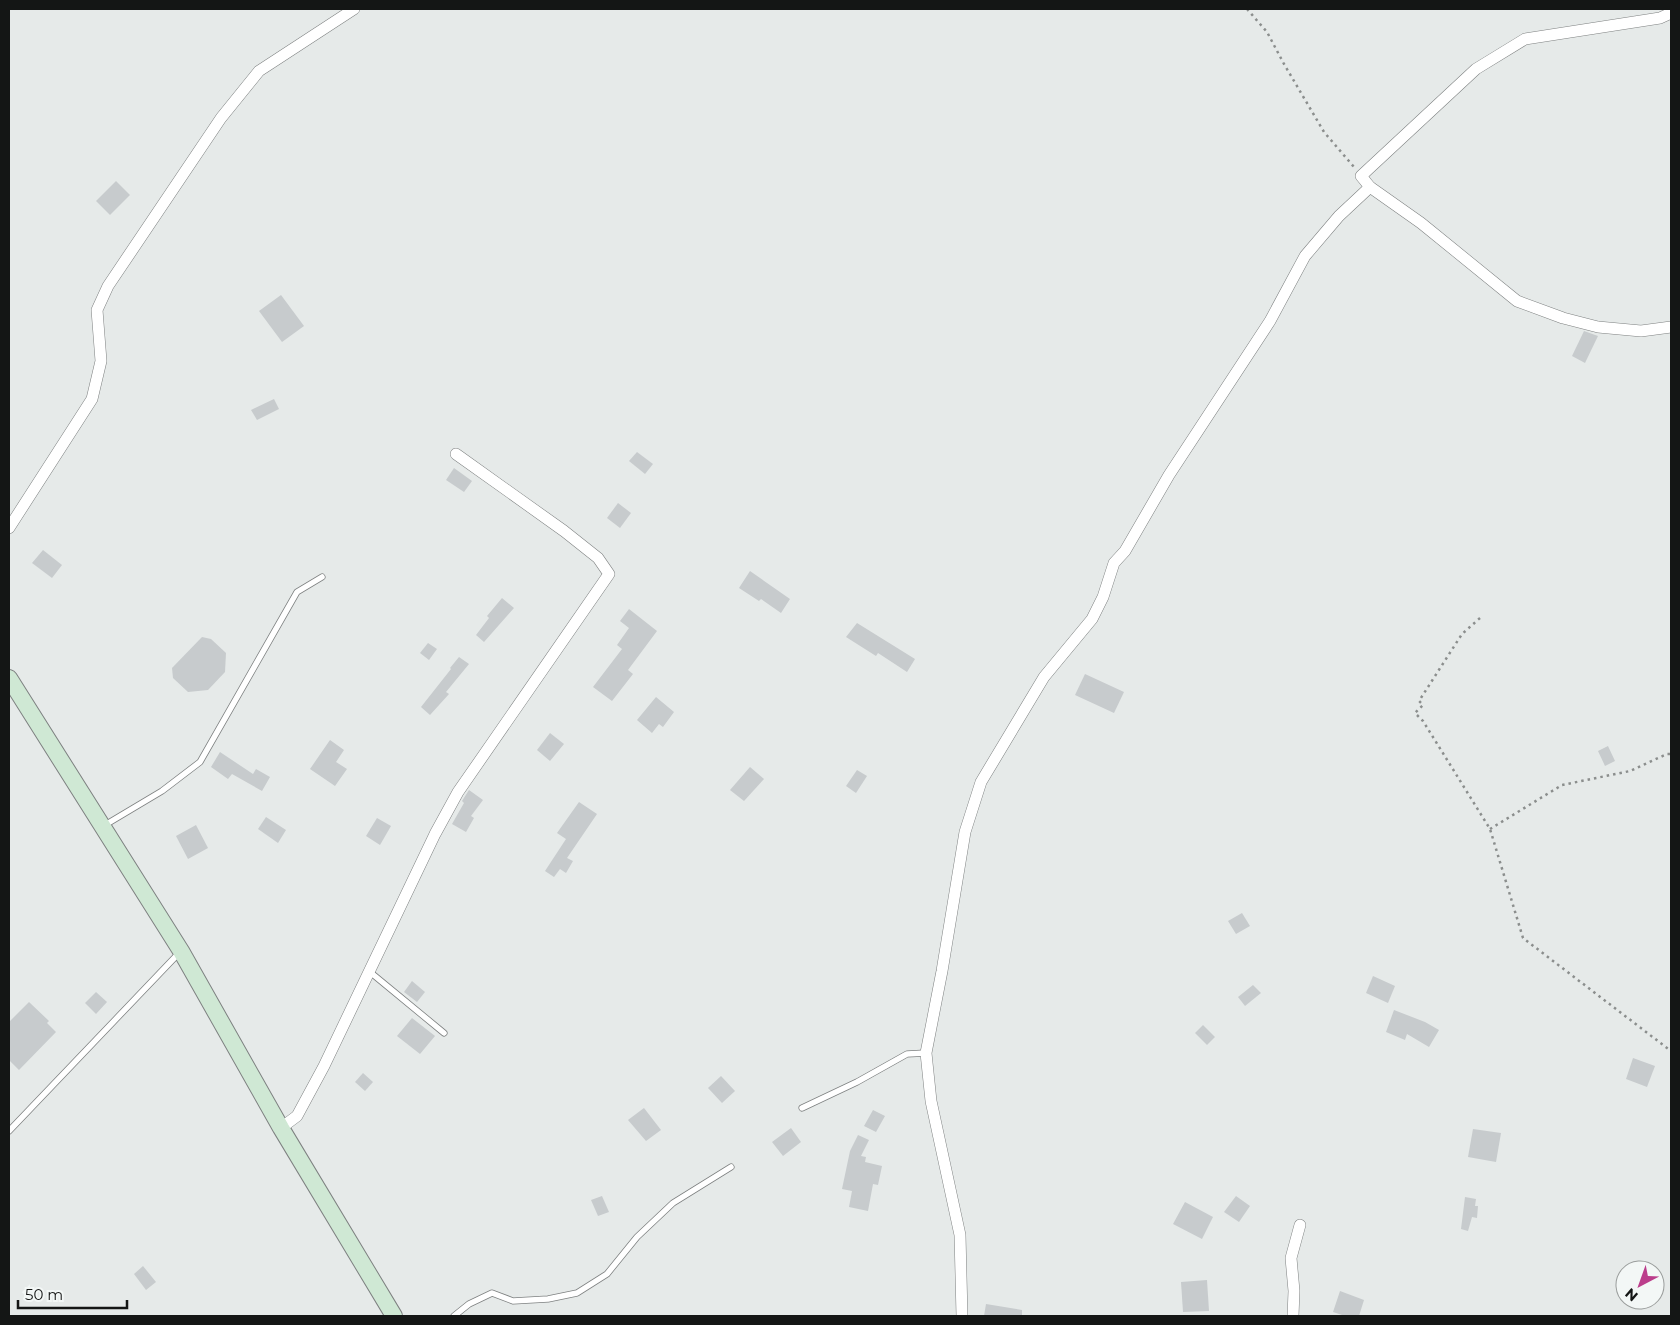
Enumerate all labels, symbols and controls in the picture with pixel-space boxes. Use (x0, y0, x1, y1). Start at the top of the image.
north arrow (1615, 1260, 1665, 1310)
scale bar (18, 1278, 126, 1310)
text: N (1621, 1284, 1642, 1305)
text: 50 m (25, 1285, 63, 1304)

